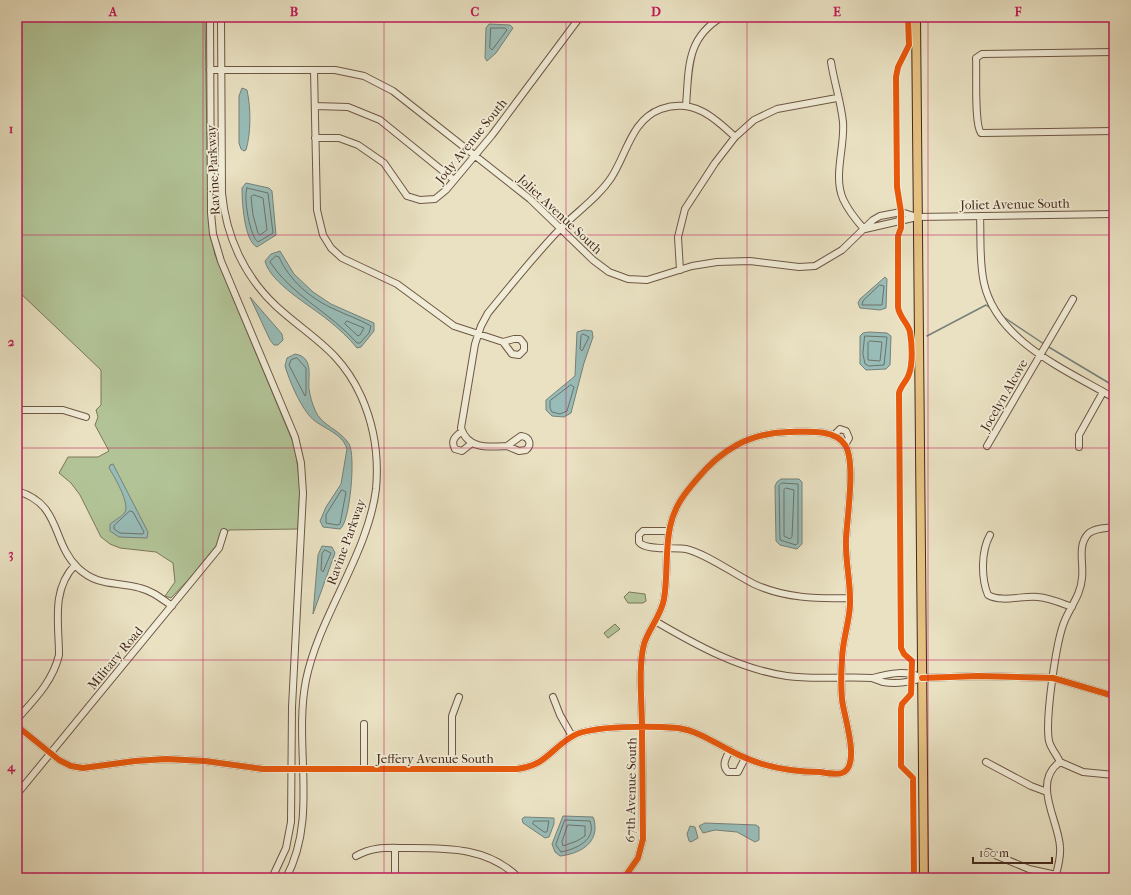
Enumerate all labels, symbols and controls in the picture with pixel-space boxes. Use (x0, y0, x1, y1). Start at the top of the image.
text: A (108, 4, 118, 19)
text: B (290, 4, 299, 19)
text: C (471, 4, 480, 19)
text: D (651, 4, 661, 19)
text: E (833, 4, 841, 19)
text: F (1014, 4, 1022, 19)
street label: Jody Avenue South (431, 95, 510, 187)
text: 1 (9, 121, 14, 136)
street label: Ravine Parkway (203, 123, 223, 216)
street label: Joliet Avenue South (514, 170, 606, 257)
street label: Joliet Avenue South (959, 196, 1071, 212)
text: 2 (8, 334, 15, 349)
street label: Jocelyn Alcove (977, 356, 1031, 435)
street label: Ravine Parkway (323, 496, 369, 587)
text: 3 (8, 546, 14, 562)
street label: Military Road (84, 623, 146, 693)
street label: 67th Avenue South (623, 737, 639, 843)
street label: Jeffery Avenue South (375, 751, 494, 766)
text: 4 (6, 759, 16, 775)
scale bar (973, 839, 1052, 865)
text: 100 m (979, 846, 1009, 860)

